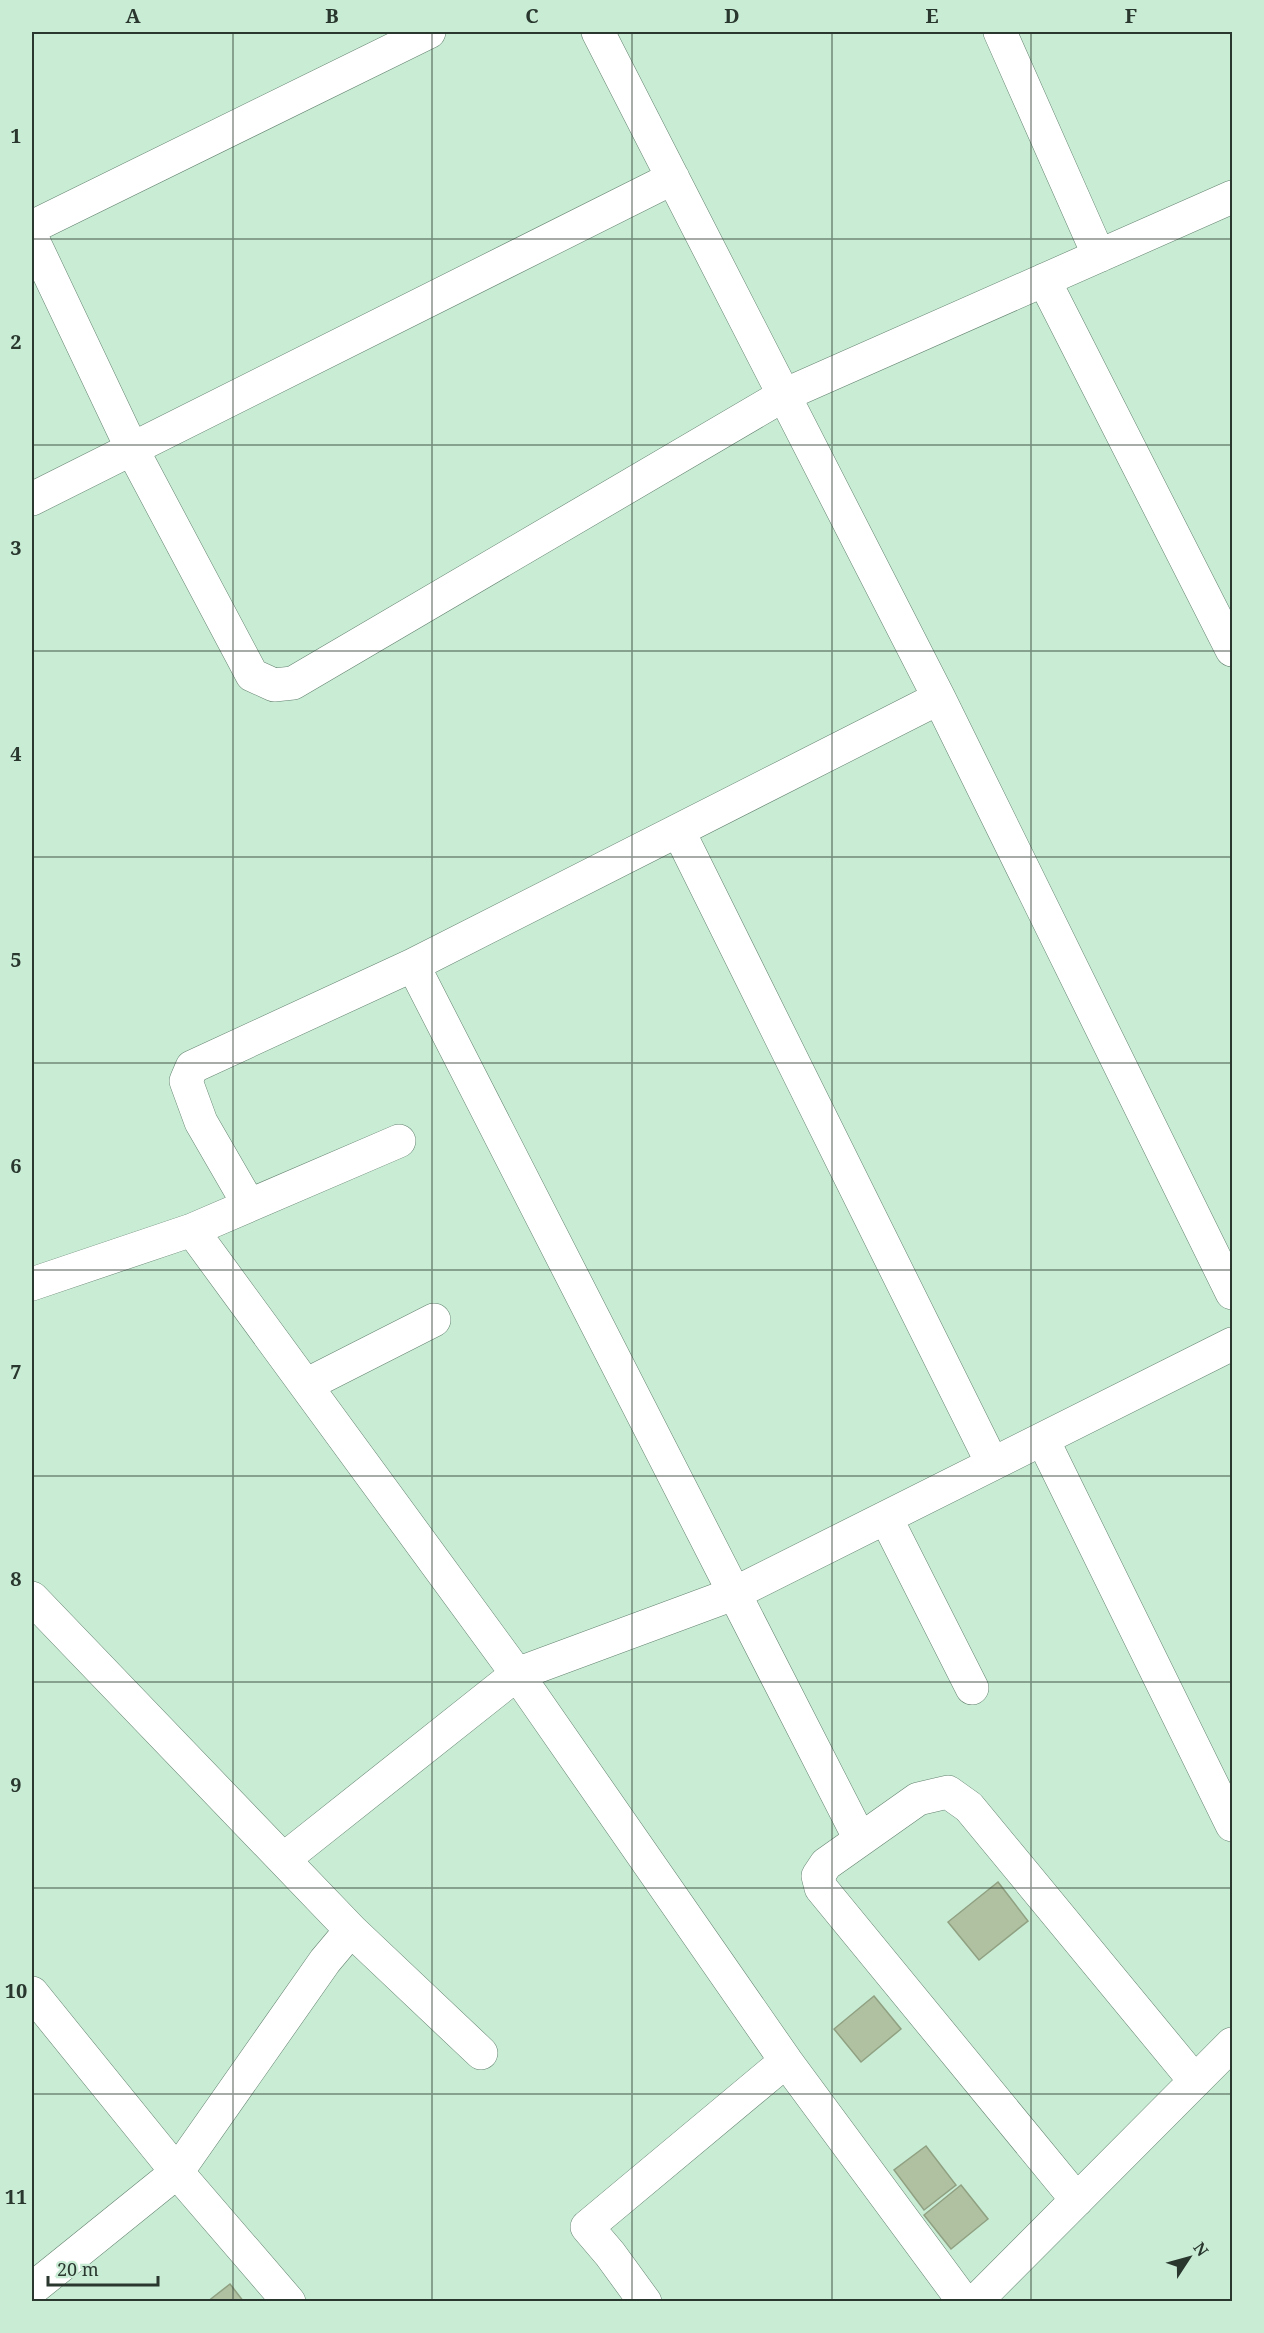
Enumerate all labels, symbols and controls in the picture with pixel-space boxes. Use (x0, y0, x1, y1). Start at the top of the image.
text: A (125, 2, 141, 29)
text: B (325, 2, 339, 29)
text: C (525, 2, 539, 29)
text: D (724, 2, 740, 29)
text: E (925, 2, 939, 29)
text: F (1125, 2, 1137, 29)
text: 1 (10, 122, 22, 149)
text: 2 (10, 328, 22, 355)
text: 3 (10, 534, 22, 561)
text: 4 (10, 740, 22, 767)
text: 5 (10, 946, 22, 973)
text: 6 (10, 1152, 22, 1179)
text: 7 (10, 1358, 22, 1385)
text: 8 (10, 1565, 22, 1592)
text: 9 (10, 1771, 22, 1798)
text: 10 (5, 1977, 27, 2004)
text: 11 (5, 2183, 27, 2210)
north arrow (1159, 2228, 1219, 2288)
text: N (1189, 2238, 1214, 2261)
scale bar (48, 2249, 158, 2287)
text: 20 m (57, 2257, 99, 2281)

